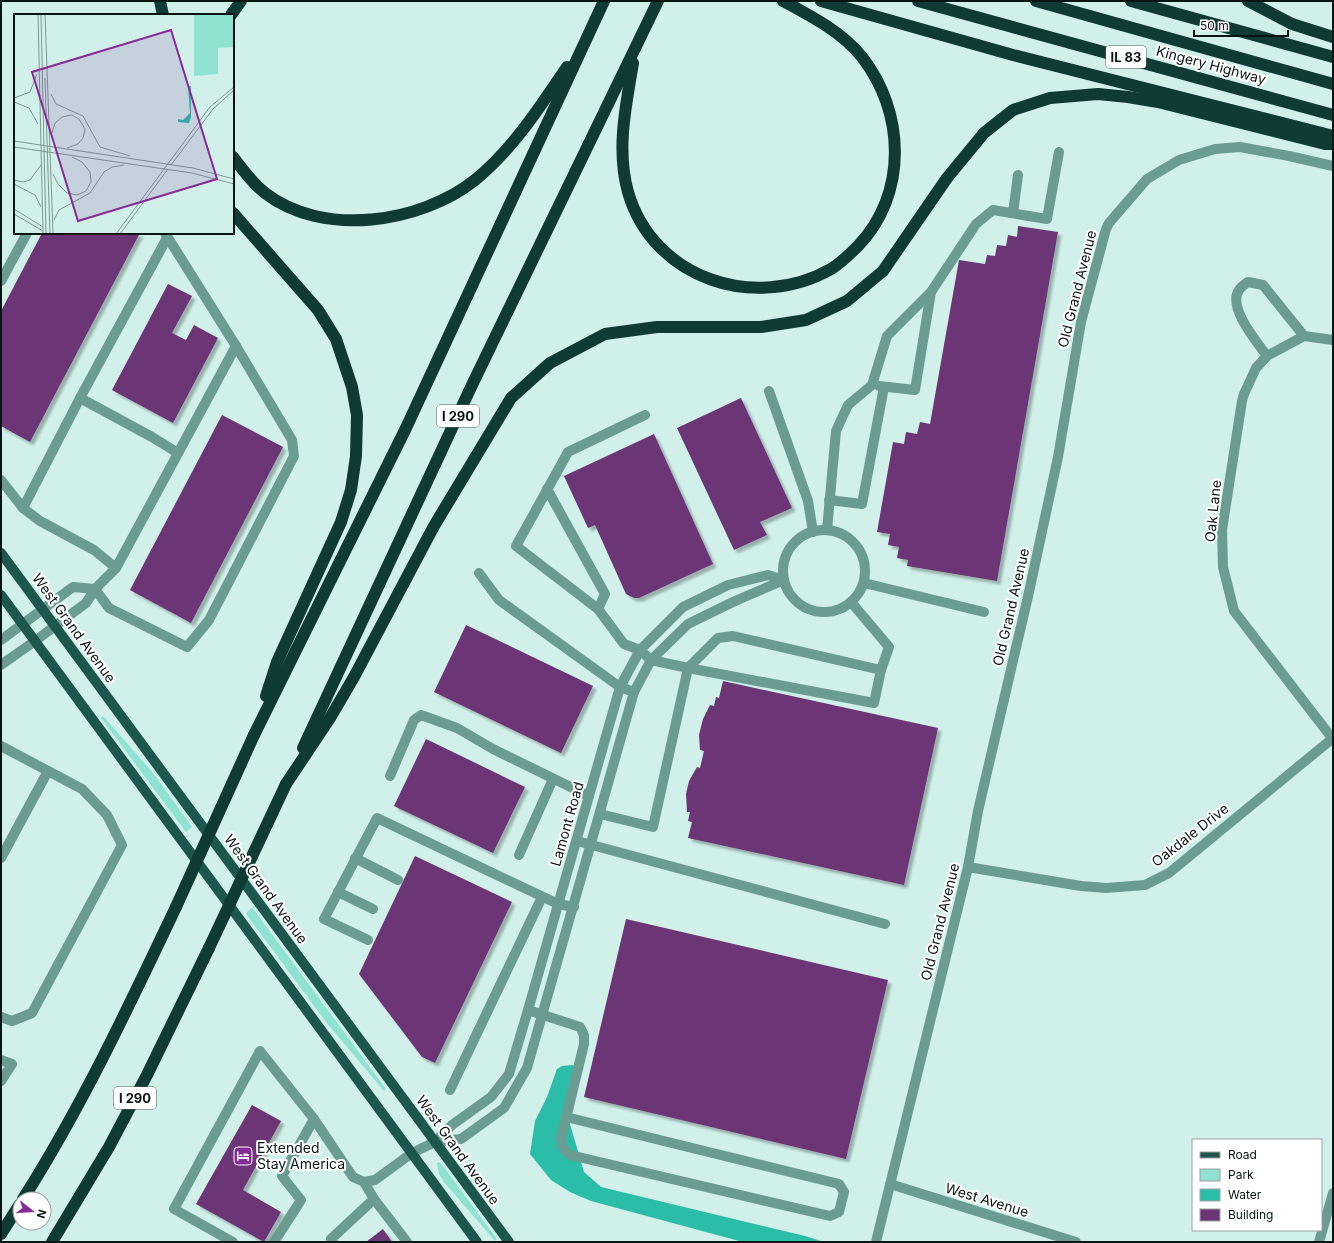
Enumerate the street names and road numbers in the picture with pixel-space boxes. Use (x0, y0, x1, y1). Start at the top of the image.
street label: Kingery Highway (1154, 42, 1268, 87)
road number: IL 83 (1106, 46, 1146, 68)
street label: Old Grand Avenue (1054, 229, 1099, 349)
road number: I 290 (437, 405, 479, 427)
street label: Oak Lane (1201, 479, 1224, 543)
street label: Old Grand Avenue (989, 546, 1032, 667)
street label: West Grand Avenue (29, 570, 120, 686)
street label: Lamont Road (546, 780, 587, 868)
street label: Oakdale Drive (1148, 799, 1231, 870)
street label: West Grand Avenue (221, 831, 312, 947)
street label: Old Grand Avenue (917, 862, 962, 982)
road number: I 290 (114, 1087, 156, 1109)
street label: West Grand Avenue (413, 1092, 504, 1208)
street label: West Avenue (943, 1179, 1031, 1220)

